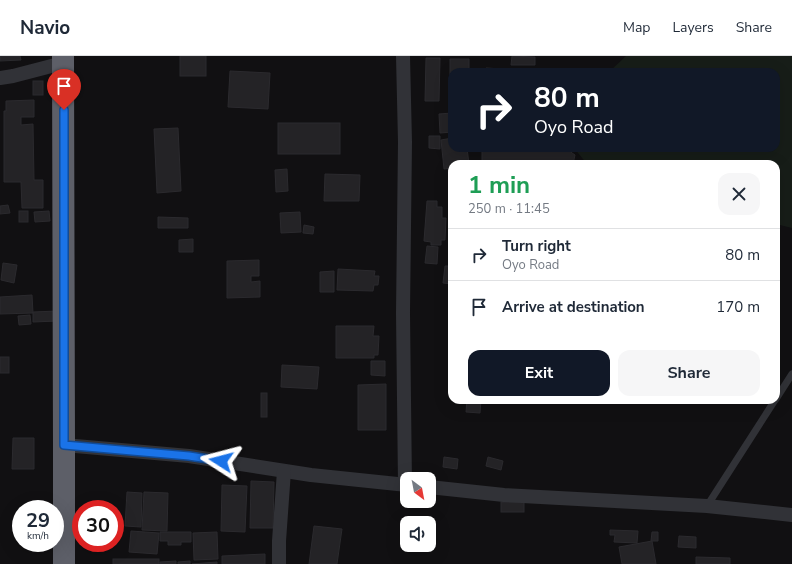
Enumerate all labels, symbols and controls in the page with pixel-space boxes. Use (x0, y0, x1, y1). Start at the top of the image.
text: Navio (20, 15, 70, 41)
text: Map (623, 18, 650, 37)
text: Layers (672, 18, 714, 37)
text: Share (736, 18, 772, 37)
pin (47, 69, 81, 110)
icon: arrive (53, 75, 75, 97)
text: 80 m (534, 79, 600, 117)
icon: right (468, 84, 520, 136)
text: Oyo Road (534, 115, 613, 139)
text: 1 min (468, 169, 530, 201)
button: close (718, 173, 760, 215)
text: 250 m · 11:45 (468, 200, 550, 218)
text: Turn right (502, 236, 571, 256)
icon: right (468, 244, 490, 266)
text: 80 m (725, 245, 760, 265)
text: Oyo Road (502, 256, 559, 274)
icon: arrive (468, 296, 490, 318)
text: Arrive at destination (502, 297, 645, 317)
text: 170 m (716, 297, 760, 317)
button: Exit (468, 350, 610, 396)
button: Share (618, 350, 760, 396)
position arrow (200, 440, 242, 482)
north arrow (400, 472, 436, 508)
map controls (400, 472, 436, 552)
speed limit sign: 30 (72, 500, 124, 552)
text: 29 (26, 507, 50, 534)
button: sound (400, 516, 436, 552)
text: km/h (27, 529, 49, 543)

